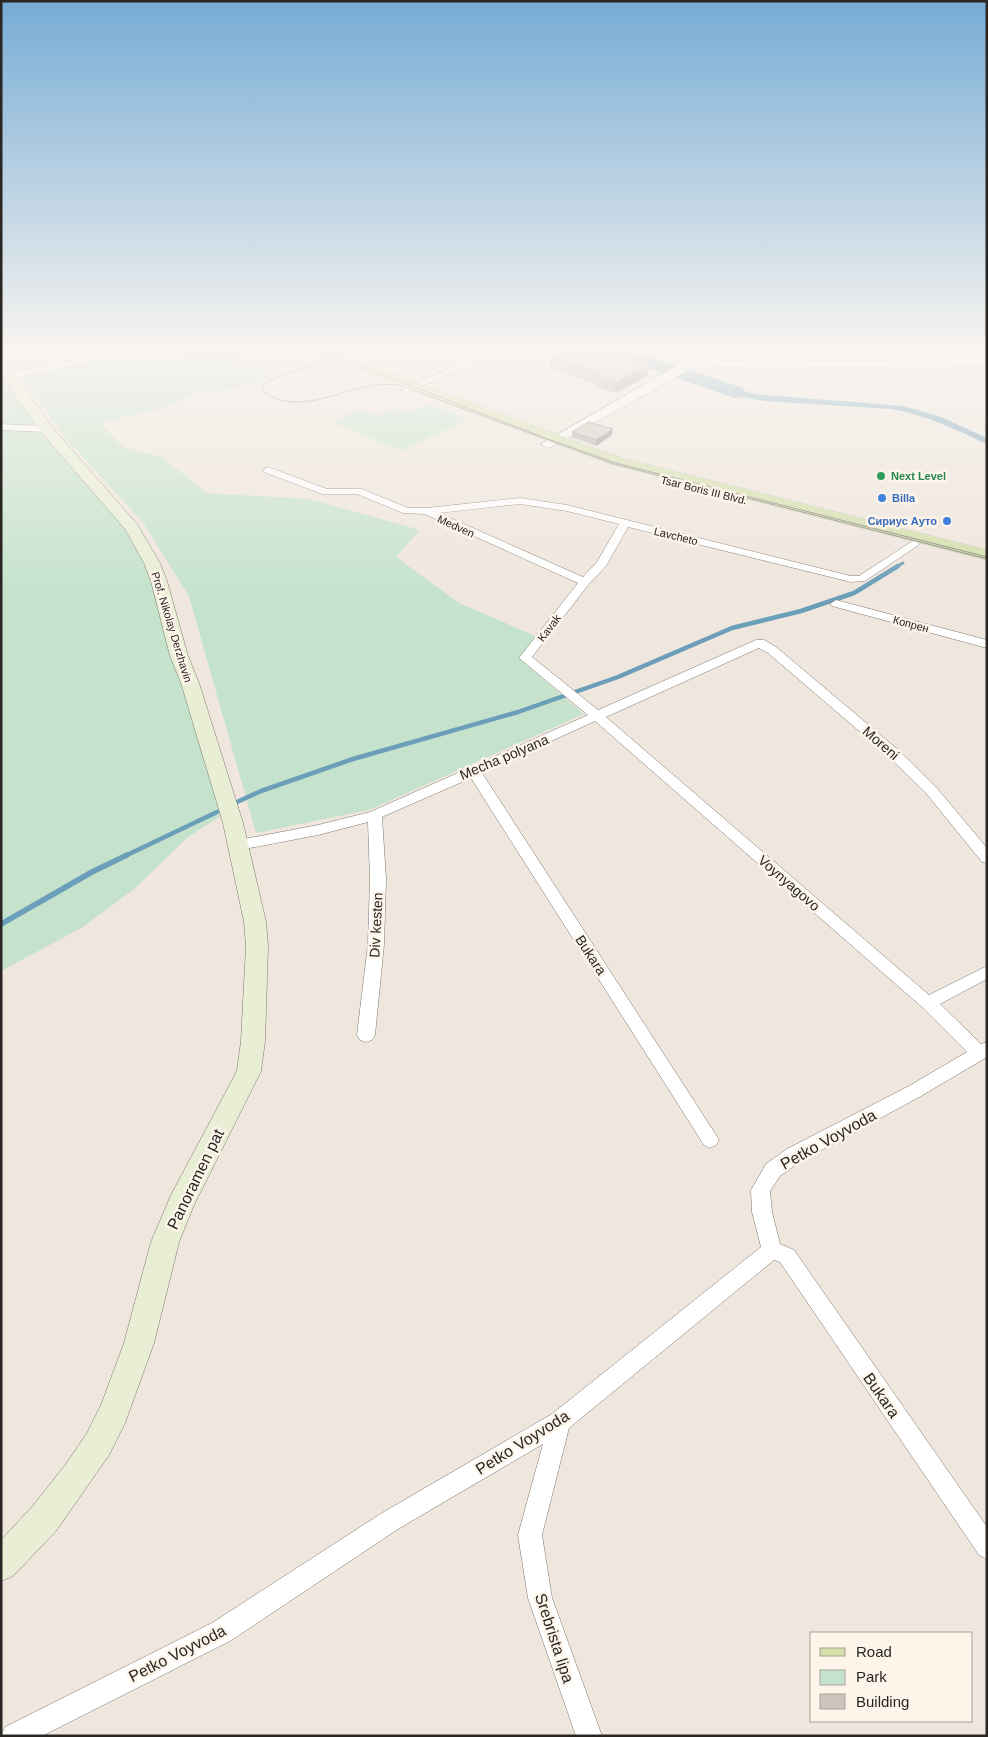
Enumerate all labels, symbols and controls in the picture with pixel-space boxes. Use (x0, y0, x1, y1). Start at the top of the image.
marker: Next Level (875, 470, 887, 482)
place label: Next Level (891, 470, 946, 482)
street label: Tsar Boris III Blvd. (660, 473, 748, 507)
marker: Billa (876, 492, 888, 504)
place label: Billa (892, 492, 916, 504)
street label: Medven (436, 513, 476, 539)
place label: Сириус Ауто (868, 515, 937, 527)
marker: Сириус Ауто (941, 515, 953, 527)
street label: Lavcheto (653, 525, 699, 547)
street label: Prof. Nikolay Derzhavin (149, 570, 195, 684)
street label: Kavak (535, 612, 563, 644)
street label: Копрен (892, 613, 930, 635)
street label: Moreni (860, 723, 902, 763)
street label: Mecha polyana (457, 731, 551, 783)
street label: Voynyagovo (755, 852, 823, 914)
street label: Div kesten (366, 892, 386, 958)
street label: Bukara (572, 932, 610, 978)
street label: Petko Voyvoda (777, 1106, 879, 1173)
street label: Panoramen pat (164, 1126, 227, 1232)
street label: Bukara (860, 1370, 903, 1421)
street label: Petko Voyvoda (472, 1407, 572, 1478)
street label: Srebrista lipa (532, 1591, 577, 1685)
street label: Petko Voyvoda (126, 1622, 229, 1685)
legend (810, 1632, 973, 1722)
text: Road (856, 1643, 892, 1660)
text: Park (856, 1668, 887, 1685)
text: Building (856, 1693, 909, 1710)

